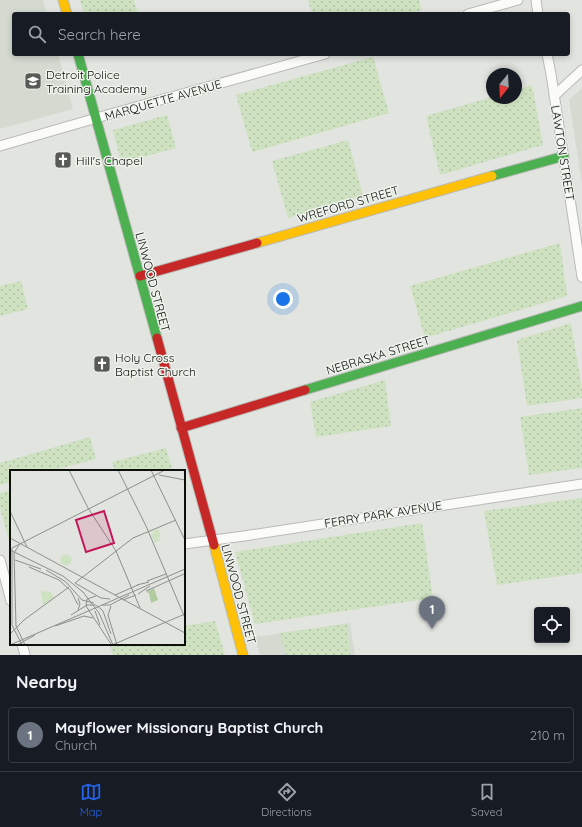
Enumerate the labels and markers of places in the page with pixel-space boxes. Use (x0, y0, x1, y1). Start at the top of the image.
place label: Detroit Police Training Academy (46, 67, 147, 96)
school or university icon: Detroit Police Training Academy (23, 71, 43, 91)
church icon: Hill's Chapel (53, 150, 73, 170)
place label: Hill's Chapel (76, 153, 143, 168)
place label: Holy Cross Baptist Church (115, 350, 196, 379)
church icon: Holy Cross Baptist Church (92, 354, 112, 374)
pin: 1 (419, 596, 445, 629)

